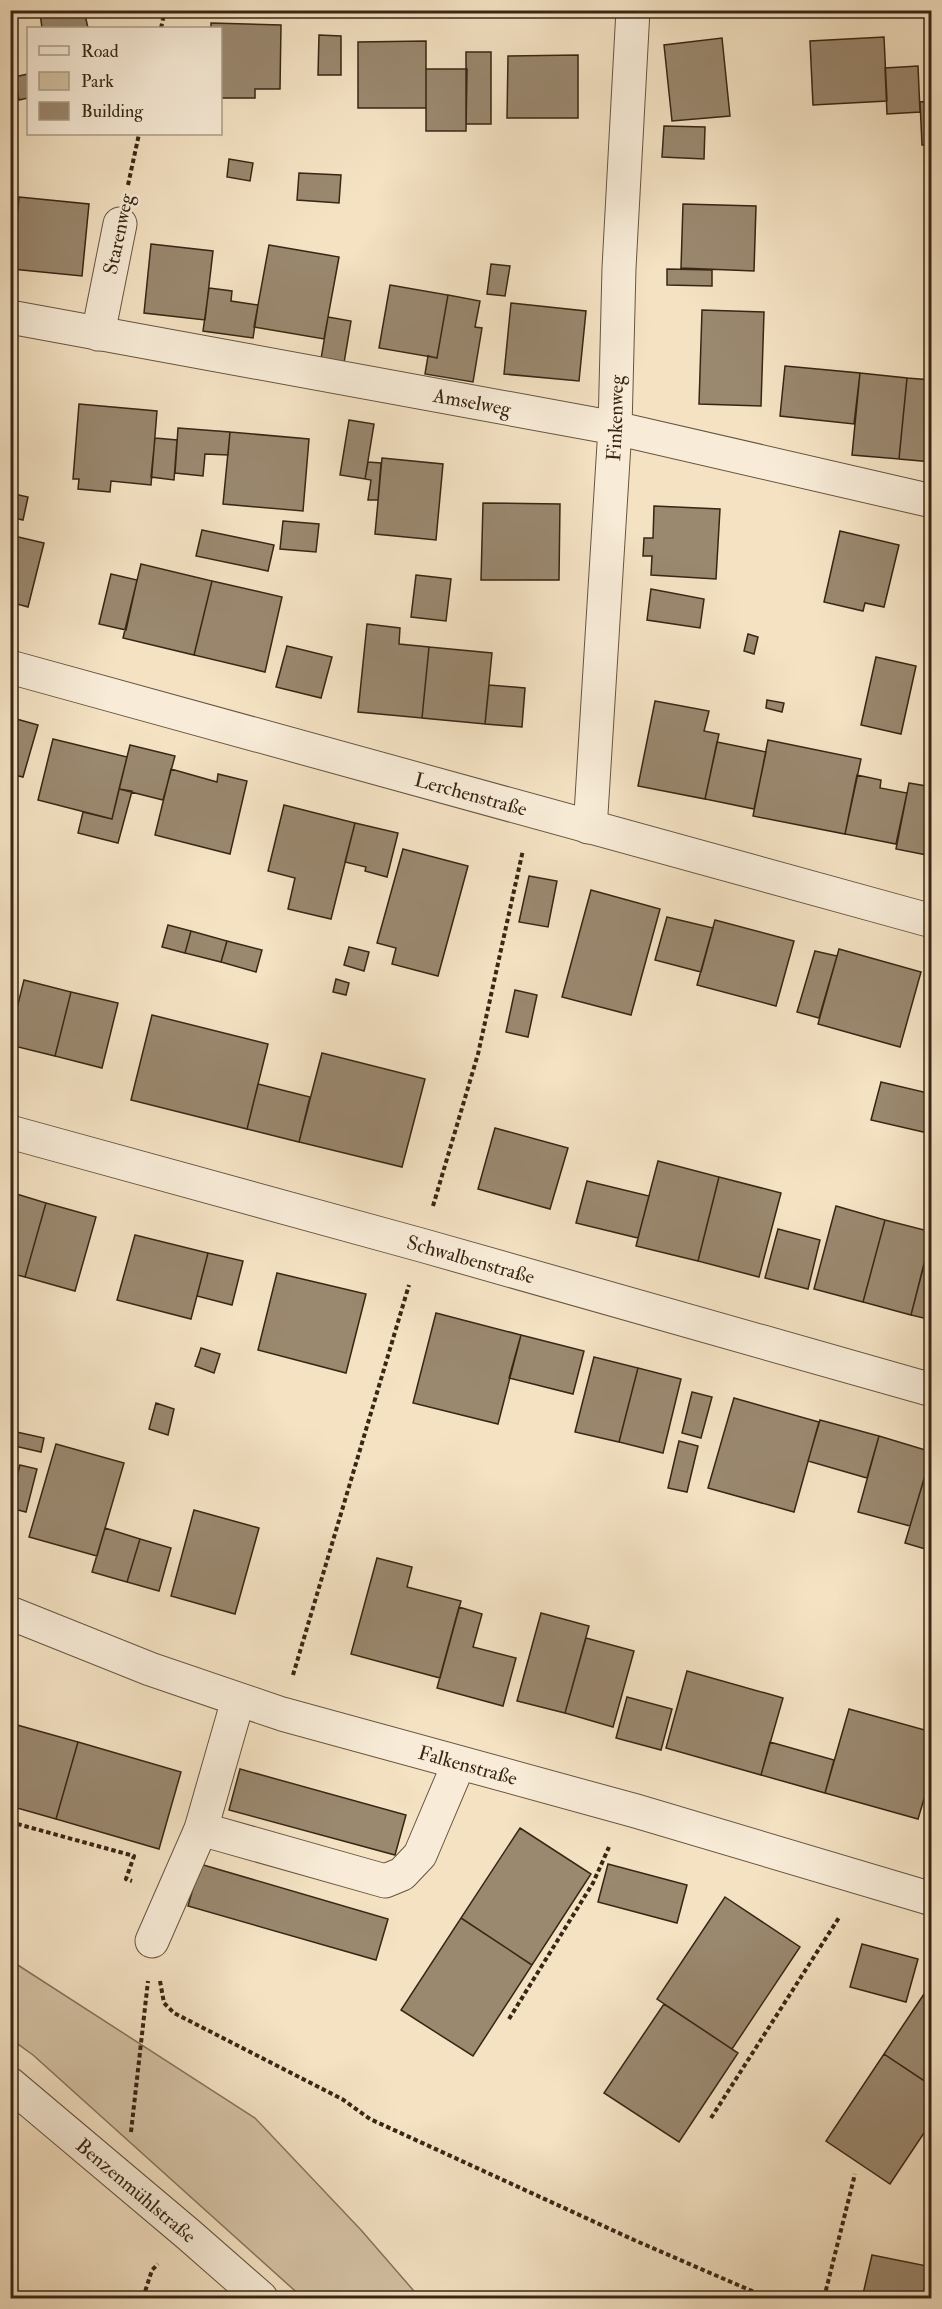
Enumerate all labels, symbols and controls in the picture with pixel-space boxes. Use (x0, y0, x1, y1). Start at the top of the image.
legend (27, 27, 222, 135)
text: Road (81, 40, 119, 63)
text: Park (81, 70, 114, 93)
text: Building (81, 100, 144, 123)
street label: Starenweg (98, 190, 139, 277)
street label: Finkenweg (601, 374, 629, 462)
street label: Amselweg (430, 383, 514, 422)
street label: Lerchenstraße (412, 767, 530, 822)
street label: Schwalbenstraße (404, 1230, 537, 1290)
street label: Falkenstraße (416, 1740, 520, 1791)
street label: Benzenmühlstraße (71, 2133, 201, 2248)

